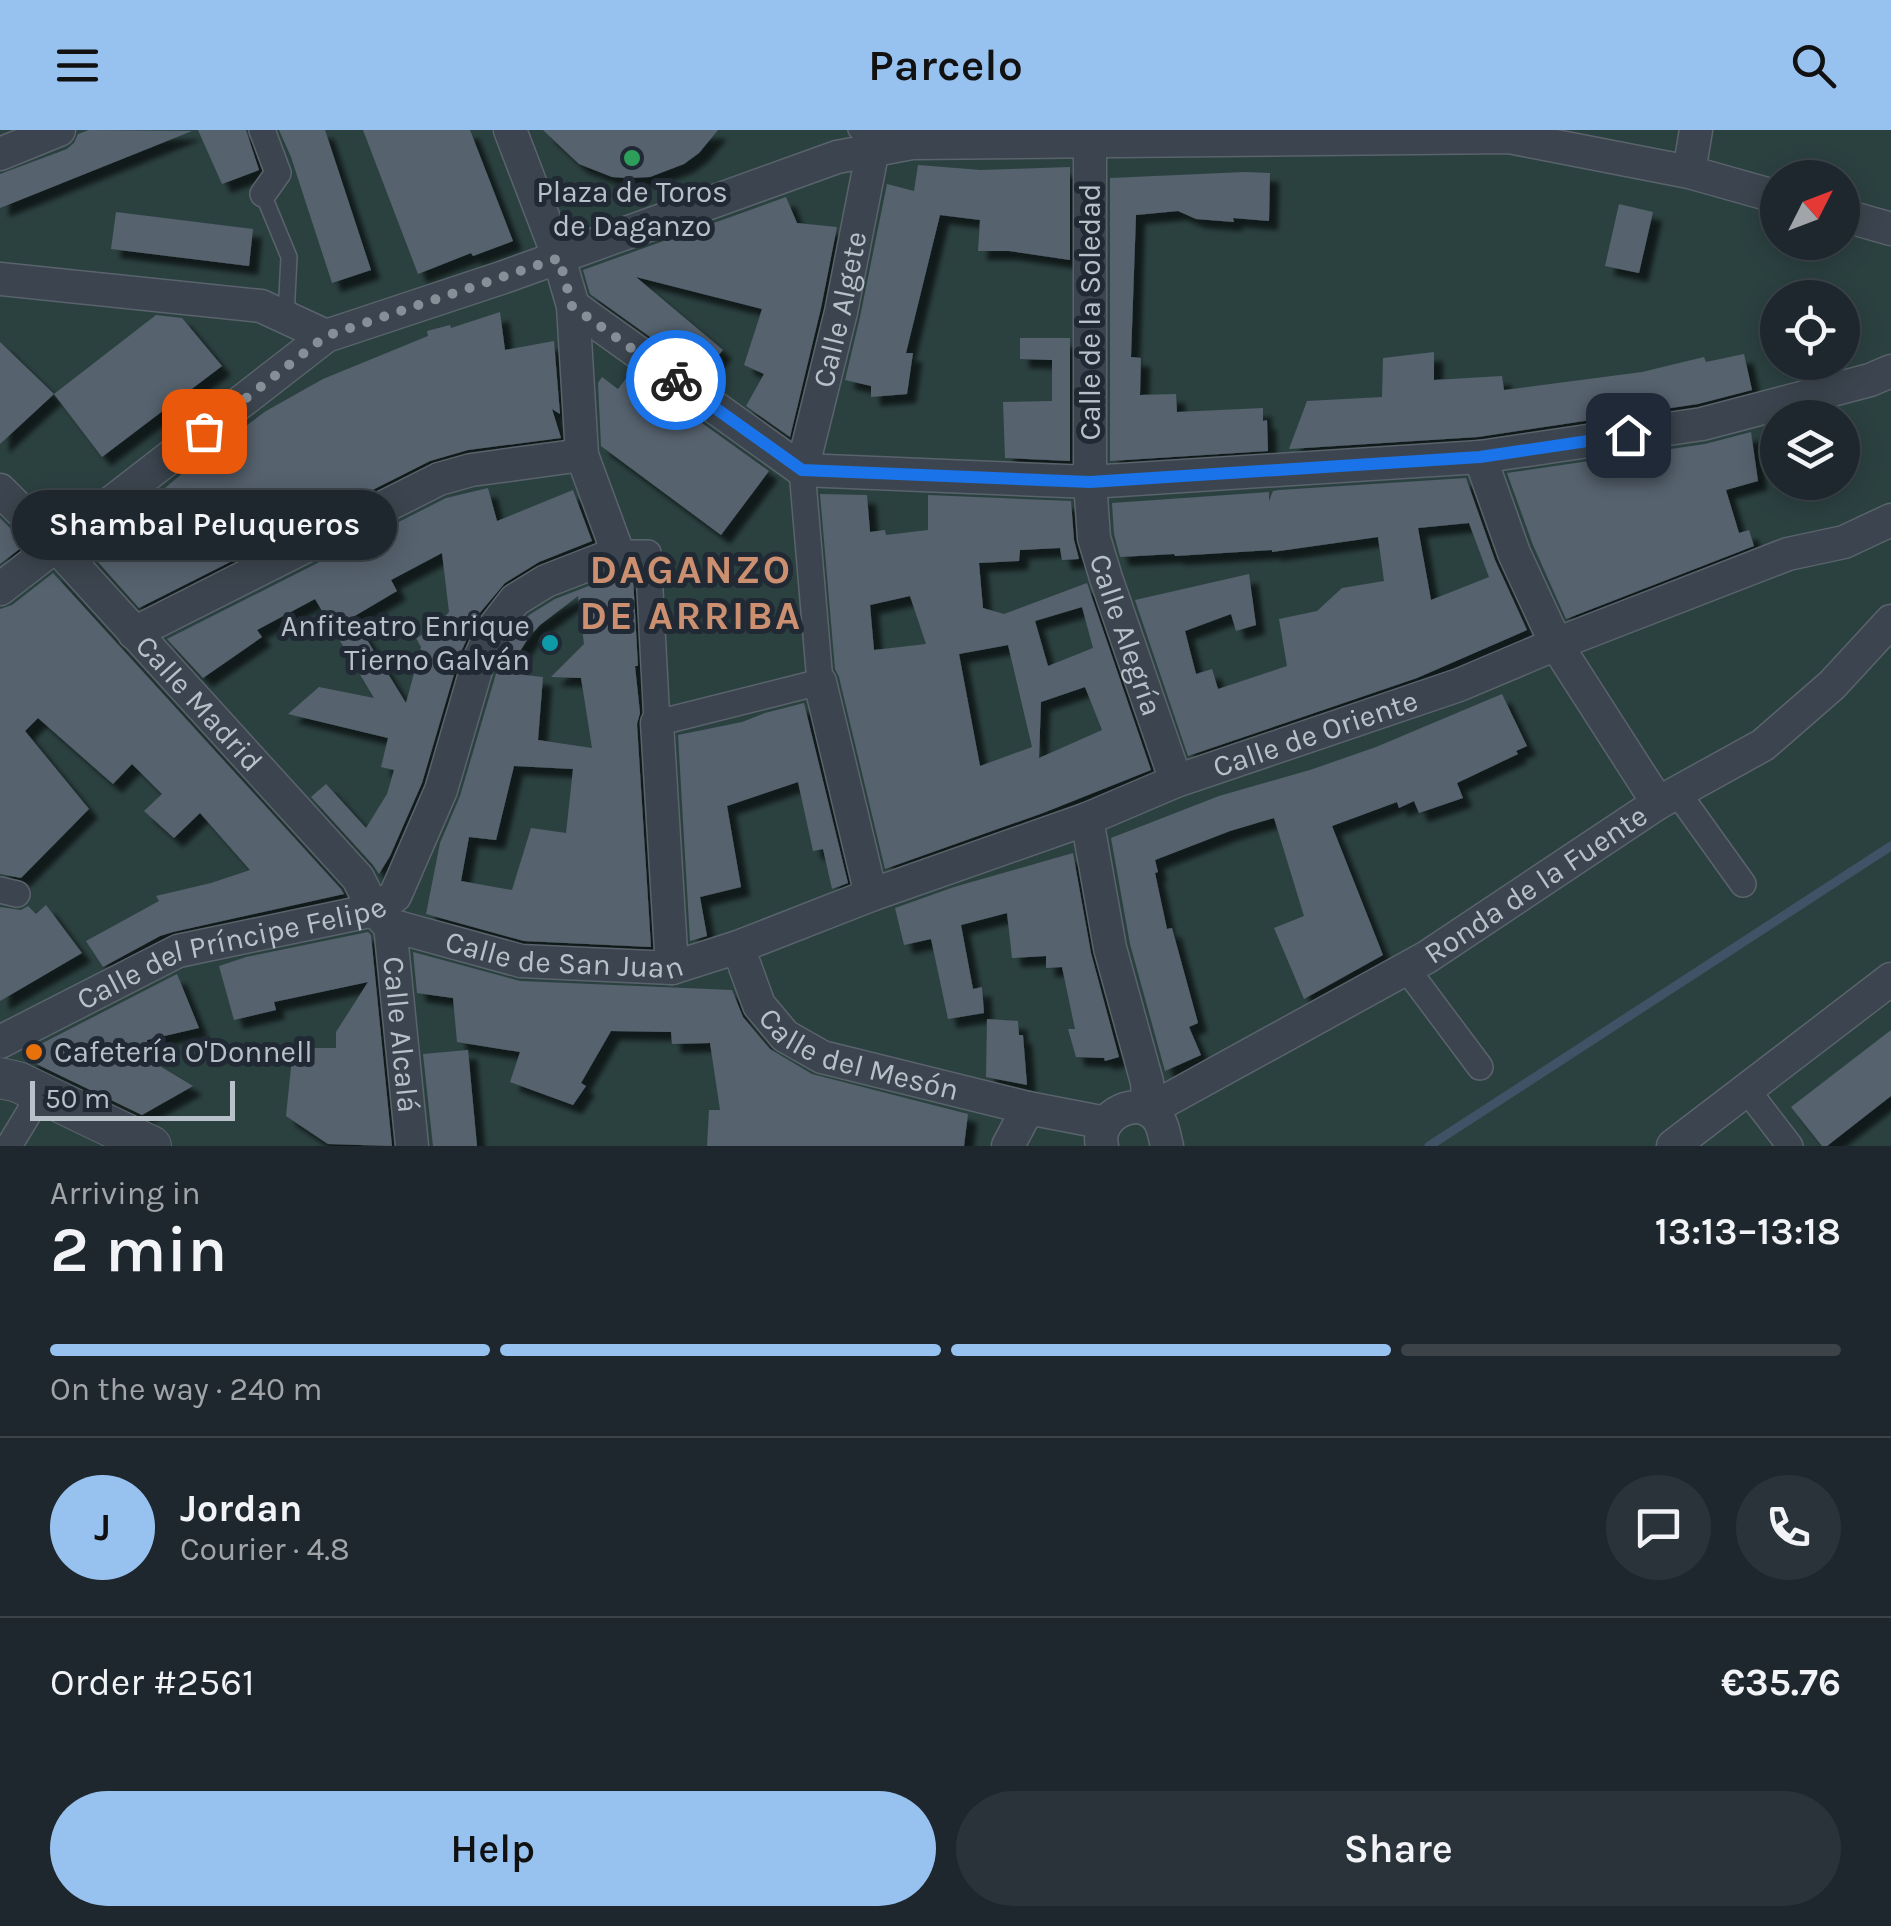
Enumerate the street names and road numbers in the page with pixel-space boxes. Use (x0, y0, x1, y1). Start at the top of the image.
street label: Calle de la Soledad (1072, 184, 1108, 440)
street label: Calle Algete (805, 228, 874, 391)
street label: Calle Alegría (1082, 550, 1170, 720)
street label: Calle Madrid (128, 628, 270, 779)
street label: Calle de Oriente (1208, 682, 1422, 785)
street label: Ronda de la Fuente (1418, 797, 1654, 972)
street label: Calle del Príncipe Felipe (71, 889, 393, 1018)
street label: Calle de San Juan (441, 923, 688, 987)
street label: Calle Alcalá (375, 955, 427, 1114)
street label: Calle del Mesón (751, 1001, 963, 1108)

